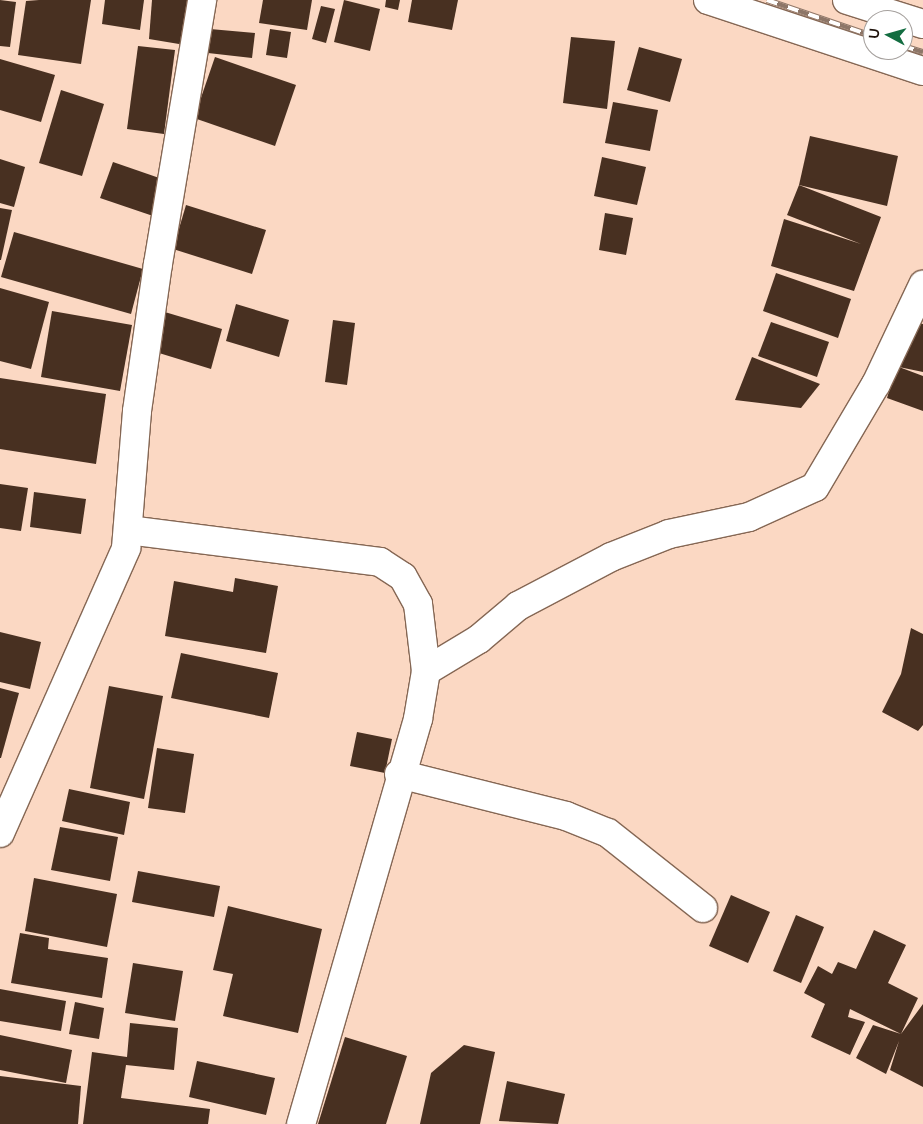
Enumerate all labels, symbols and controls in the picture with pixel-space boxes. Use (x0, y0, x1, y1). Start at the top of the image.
north arrow (863, 10, 913, 60)
text: U (866, 27, 883, 40)

